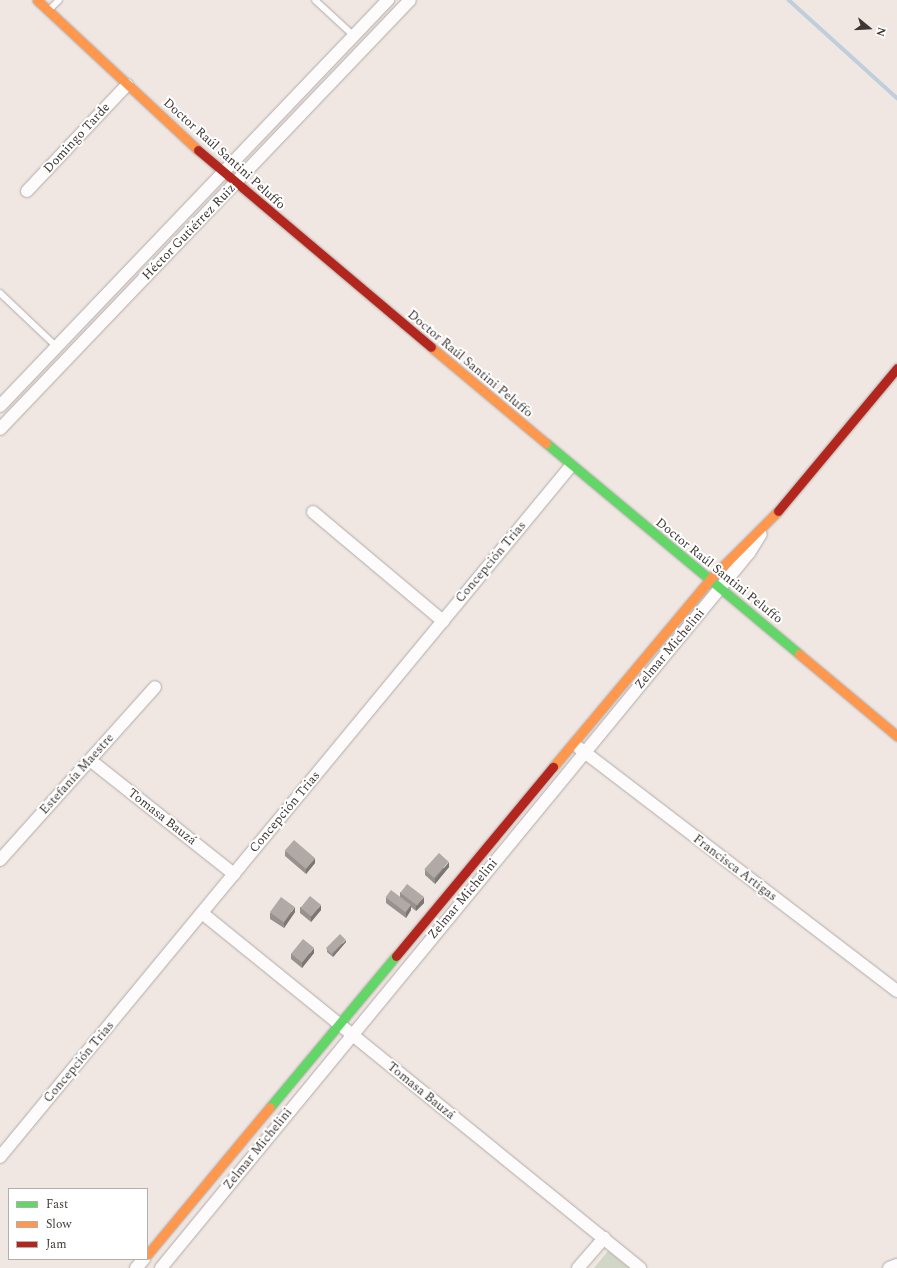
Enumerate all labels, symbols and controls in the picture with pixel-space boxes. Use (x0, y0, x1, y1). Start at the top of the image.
north arrow (849, 8, 889, 48)
text: N (871, 25, 890, 39)
street label: Doctor Raúl Santini Peluffo (160, 95, 288, 213)
street label: Domingo Tarde (40, 100, 114, 176)
street label: Héctor Gutiérrez Ruiz (139, 181, 239, 283)
street label: Doctor Raúl Santini Peluffo (404, 307, 536, 421)
street label: Doctor Raúl Santini Peluffo (652, 515, 786, 627)
street label: Concepción Trias (452, 518, 530, 606)
street label: Zelmar Michelini (632, 606, 708, 692)
street label: Estefanía Maestre (37, 730, 117, 818)
street label: Concepción Trias (246, 768, 324, 856)
street label: Tomasa Bauzá (125, 785, 199, 849)
street label: Francisca Artigas (690, 831, 780, 905)
street label: Zelmar Michelini (425, 856, 501, 942)
street label: Concepción Trias (40, 1018, 118, 1106)
street label: Tomasa Bauzá (384, 1059, 458, 1123)
street label: Zelmar Michelini (220, 1105, 296, 1193)
legend (8, 1188, 148, 1260)
text: Fast (46, 1195, 68, 1214)
text: Slow (46, 1215, 71, 1234)
text: Jam (46, 1235, 67, 1254)

